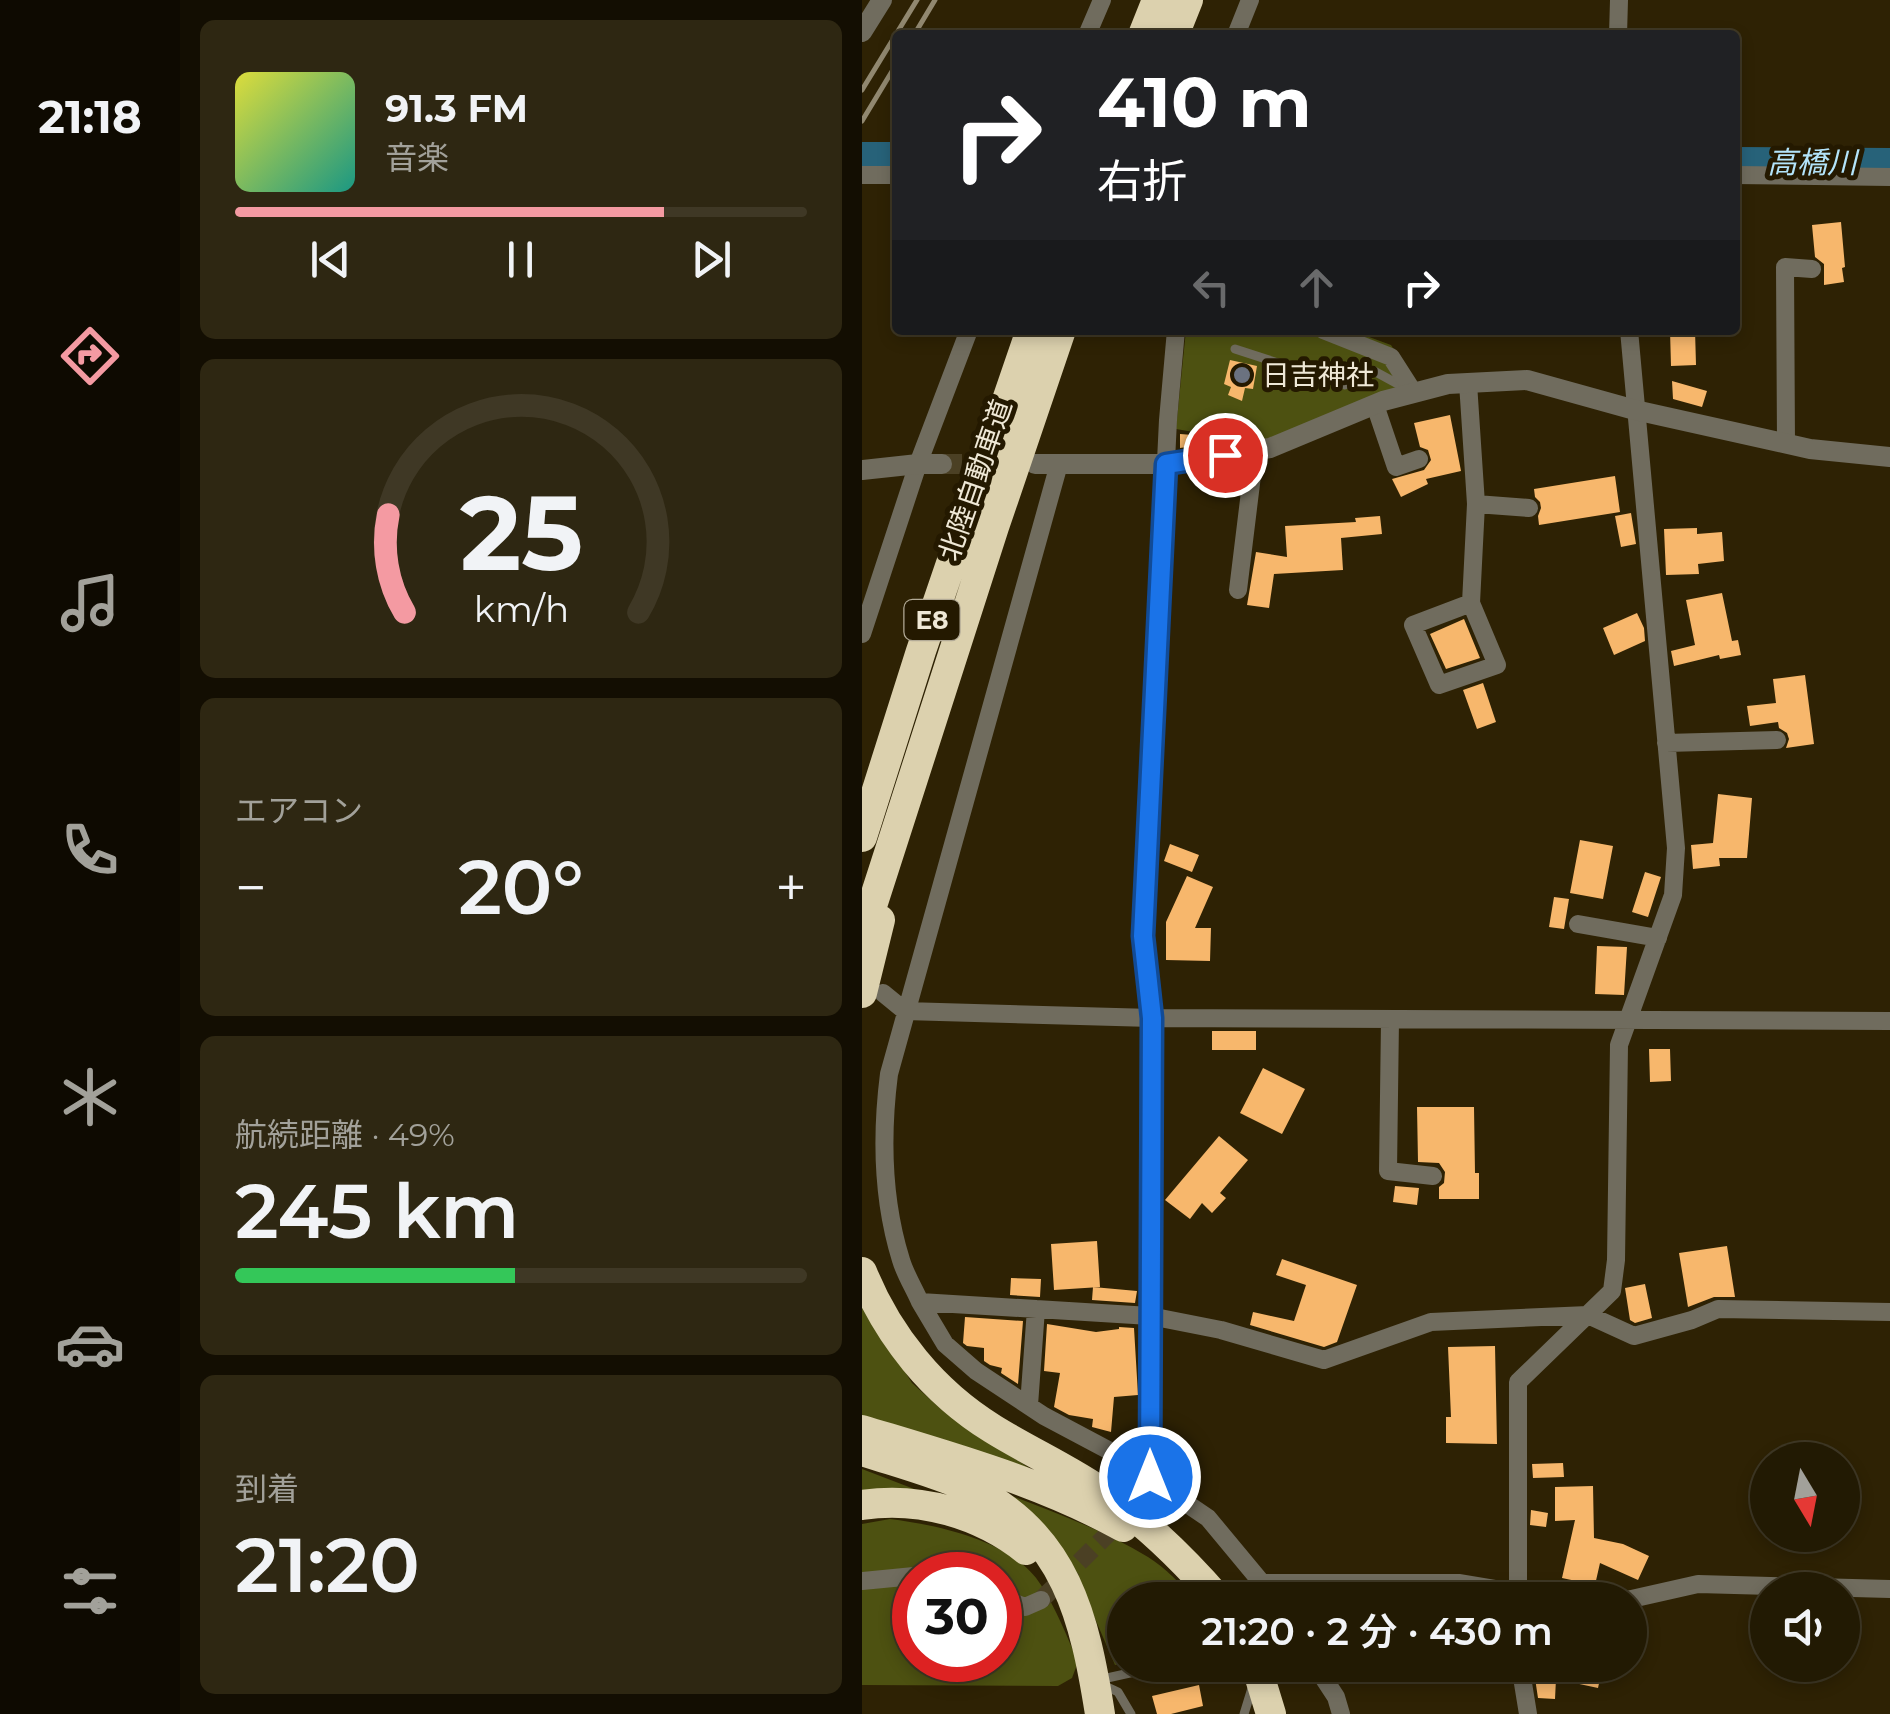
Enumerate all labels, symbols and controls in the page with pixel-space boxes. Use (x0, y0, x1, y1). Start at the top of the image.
text: 410 m (1097, 59, 1312, 145)
icon: right (932, 70, 1062, 200)
text: 91.3 FM (385, 85, 528, 132)
text: 21:18 (38, 89, 142, 144)
text: 音楽 (385, 138, 449, 177)
water label: 高橋川 (1767, 144, 1860, 181)
text: 右折 (1097, 153, 1187, 208)
icon: previous (303, 232, 358, 287)
icon: pause (493, 232, 548, 287)
icon: next (684, 232, 739, 287)
icon: left (1184, 260, 1239, 315)
icon: ahead (1289, 260, 1344, 315)
icon: right (1394, 260, 1449, 315)
icon: directions (55, 321, 125, 391)
place label: 日吉神社 (1262, 358, 1374, 392)
marker: 日吉神社 (1231, 364, 1253, 386)
street label: 北陸自動車道 (932, 395, 1018, 565)
pin (1183, 413, 1268, 498)
icon: arrive (1198, 428, 1253, 483)
text: 25 (459, 469, 583, 596)
icon: music (55, 568, 125, 638)
text: km/h (473, 587, 569, 631)
road number: E8 (904, 600, 960, 640)
text: エアコン (235, 791, 363, 830)
icon: phone (55, 815, 125, 885)
text: 20° (458, 841, 584, 933)
text: − (235, 854, 267, 921)
text: + (775, 854, 807, 921)
icon: climate (55, 1062, 125, 1132)
text: 航続距離 · 49% (235, 1115, 455, 1154)
text: 245 km (235, 1165, 519, 1257)
icon: car (55, 1309, 125, 1379)
position arrow (1098, 1425, 1202, 1529)
north arrow (1750, 1442, 1860, 1552)
map controls (1750, 1442, 1860, 1682)
text: 到着 (235, 1469, 299, 1508)
text: 21:20 (235, 1519, 420, 1611)
speed limit sign: 30 (892, 1552, 1022, 1682)
icon: filters (55, 1556, 125, 1626)
button: sound (1750, 1572, 1860, 1682)
text: 21:20 · 2 分 · 430 m (1201, 1608, 1553, 1655)

